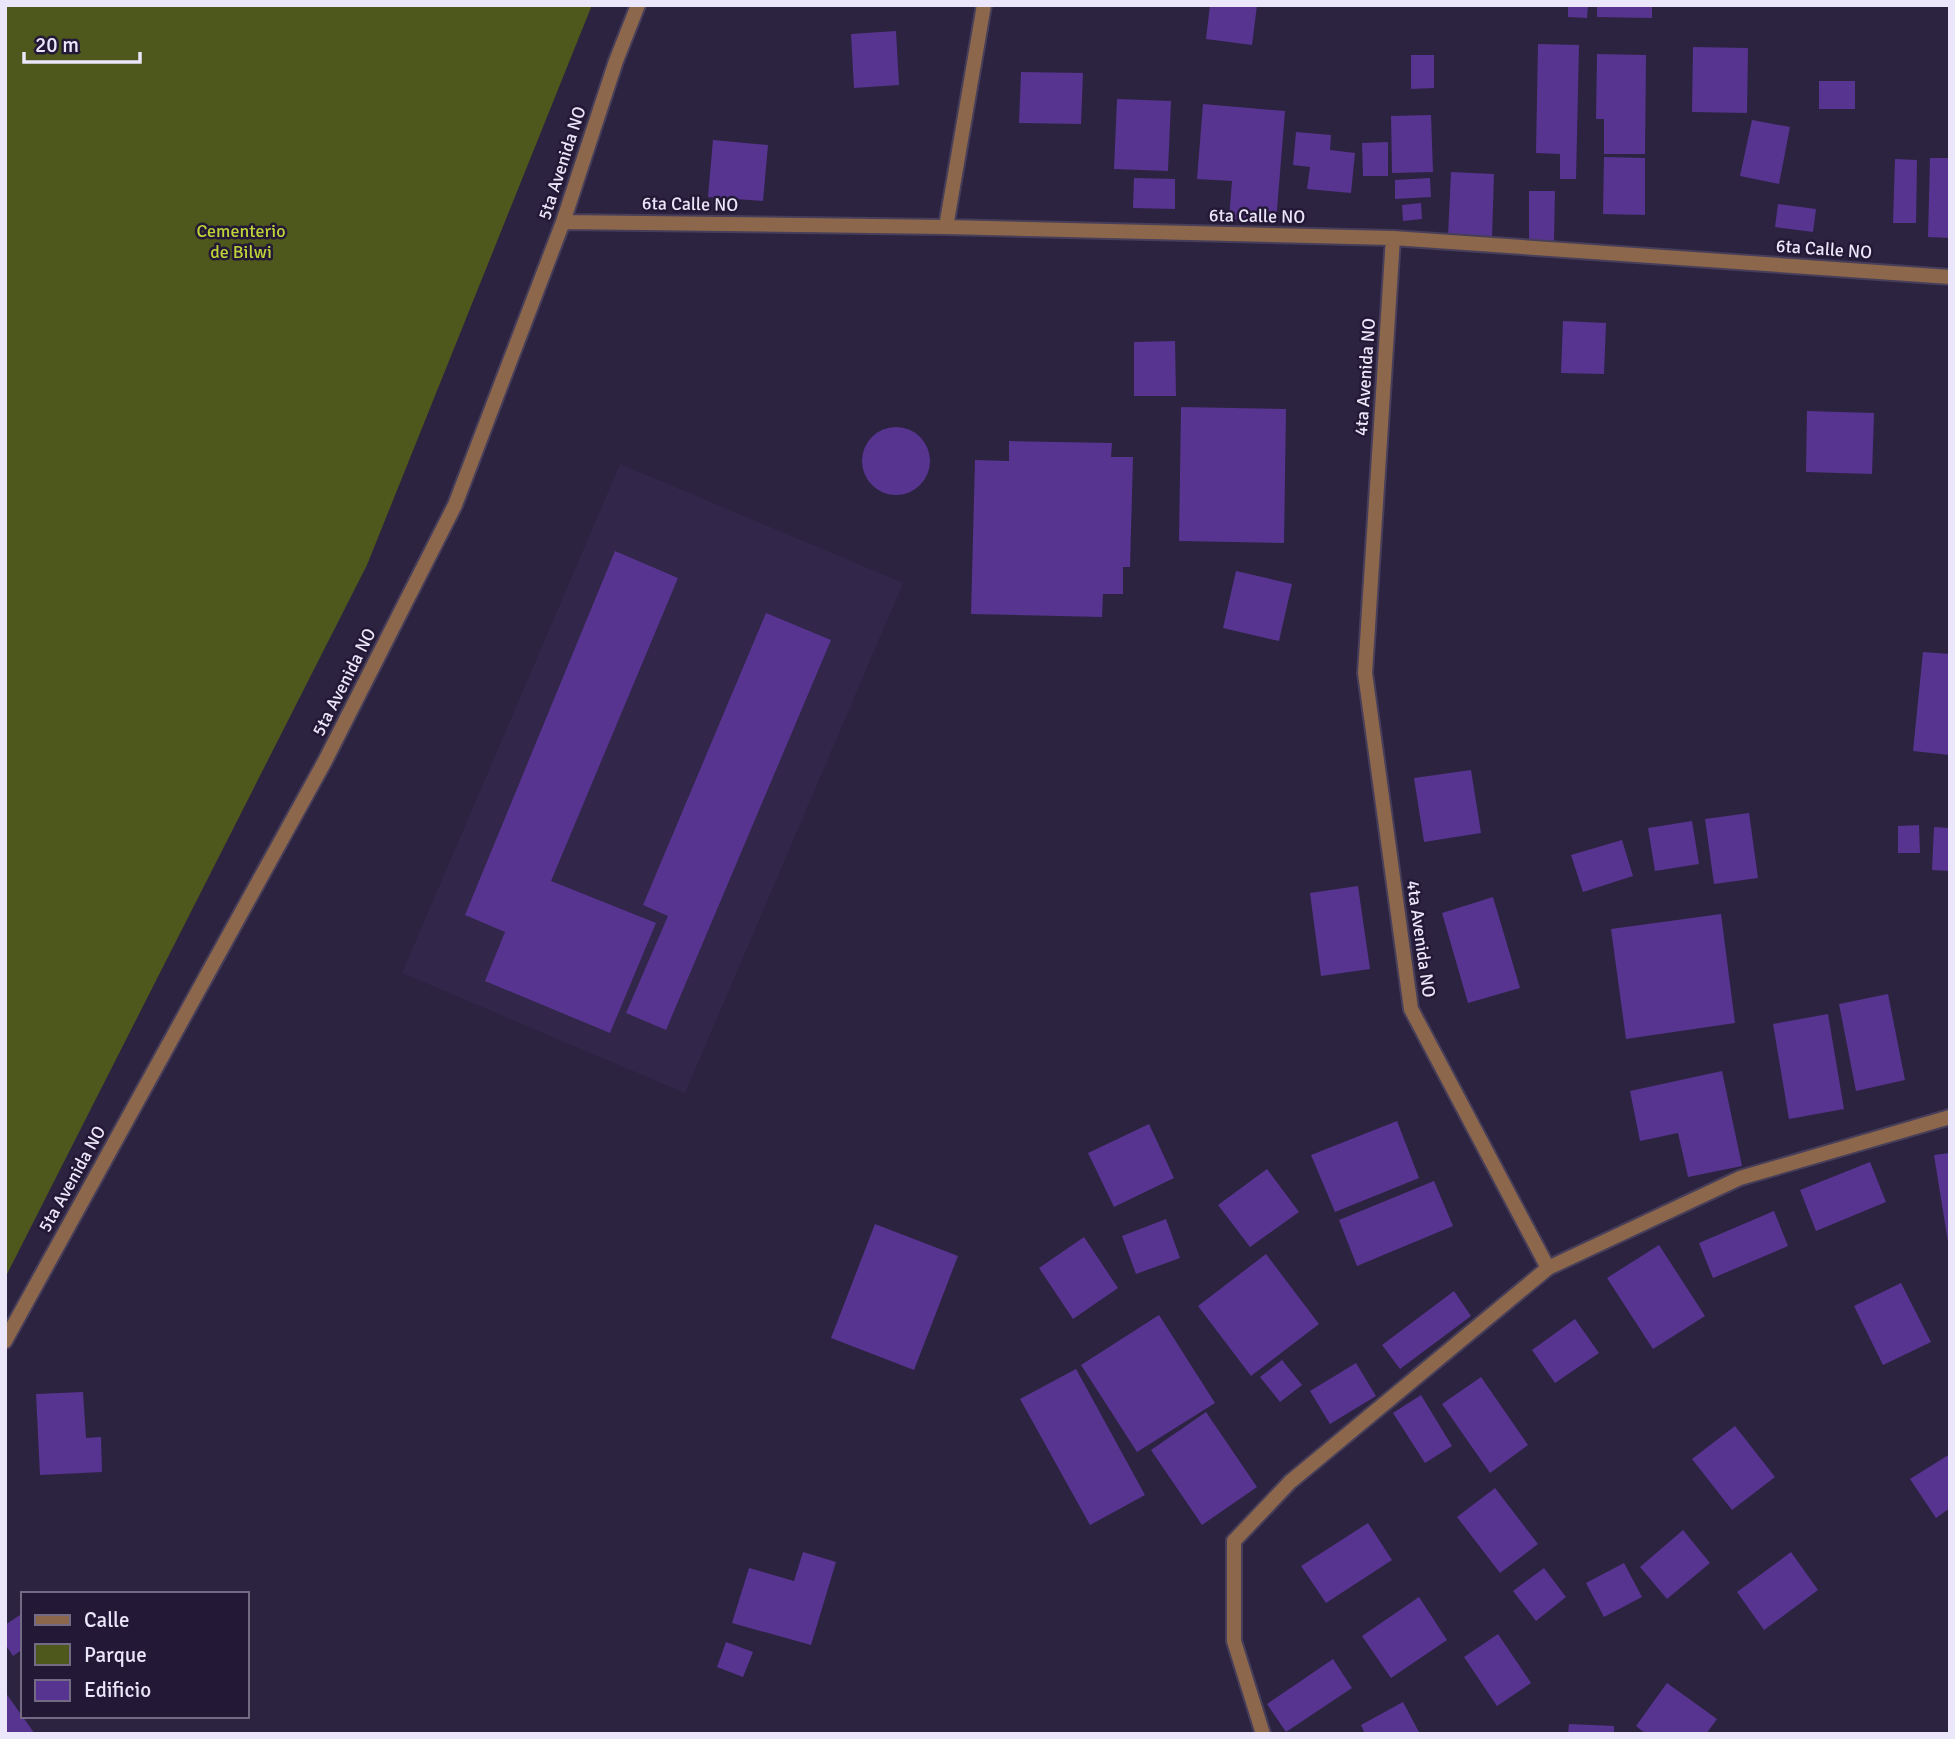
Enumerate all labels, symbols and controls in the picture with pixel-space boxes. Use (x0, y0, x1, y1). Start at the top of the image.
scale bar (24, 21, 140, 65)
text: 20 m (35, 32, 79, 58)
street label: 5ta Avenida NO (533, 103, 591, 223)
street label: 6ta Calle NO (642, 192, 738, 216)
street label: 6ta Calle NO (1209, 204, 1305, 228)
park label: Cementerio de Bilwi (196, 220, 286, 263)
street label: 6ta Calle NO (1775, 235, 1873, 263)
street label: 4ta Avenida NO (1350, 317, 1380, 437)
street label: 5ta Avenida NO (307, 624, 381, 740)
street label: 4ta Avenida NO (1402, 879, 1440, 999)
street label: 5ta Avenida NO (34, 1122, 110, 1236)
legend (21, 1592, 248, 1718)
text: Calle (84, 1607, 130, 1633)
text: Parque (84, 1642, 147, 1668)
text: Edificio (84, 1677, 151, 1703)

